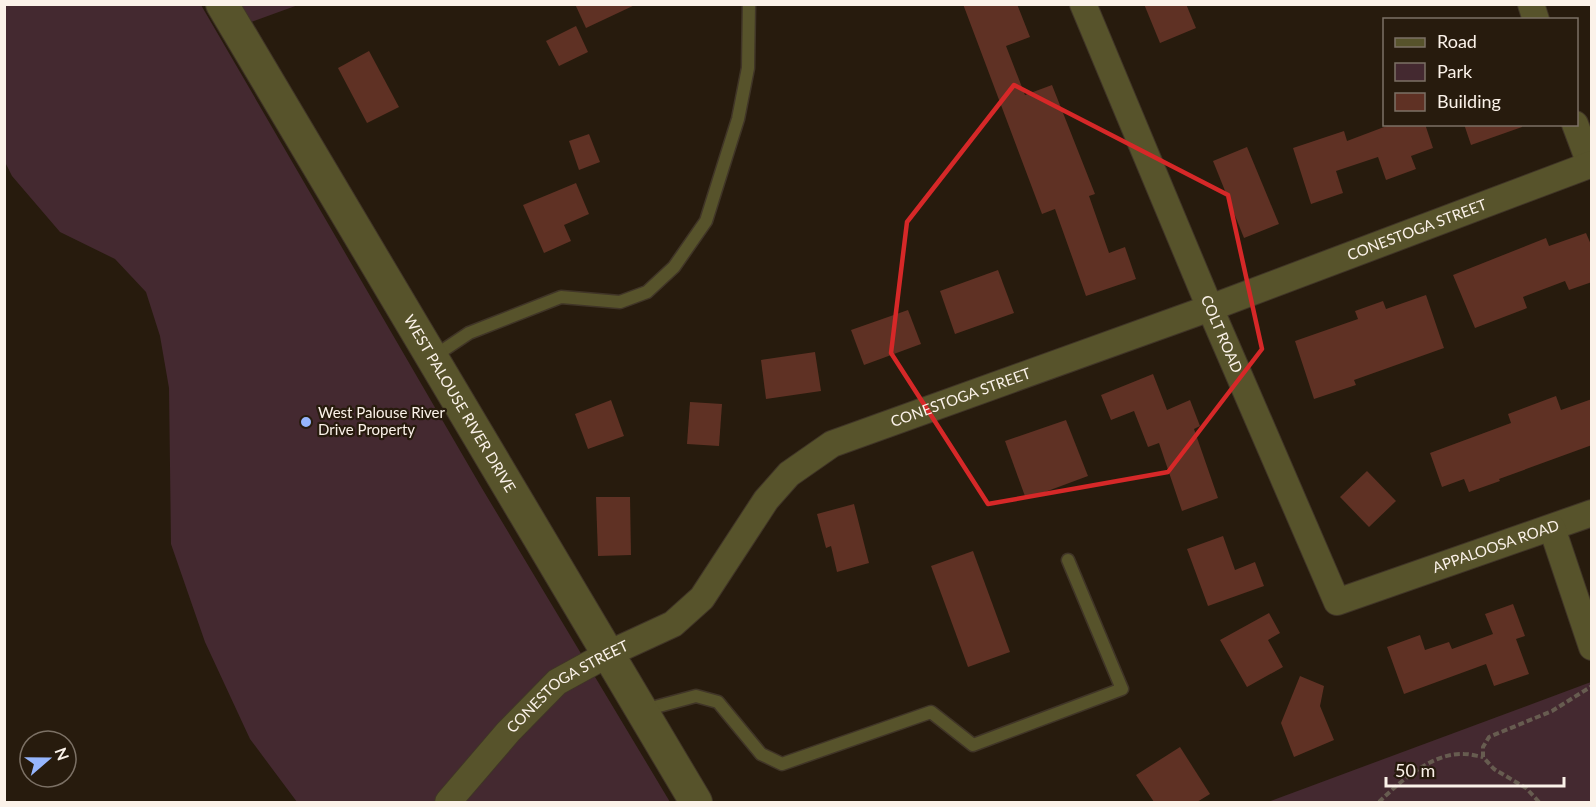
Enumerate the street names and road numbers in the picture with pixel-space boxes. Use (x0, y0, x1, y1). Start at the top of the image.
street label: CONESTOGA STREET (1344, 195, 1489, 263)
street label: COLT ROAD (1198, 292, 1247, 375)
street label: WEST PALOUSE RIVER DRIVE (401, 311, 520, 495)
street label: CONESTOGA STREET (888, 363, 1033, 430)
street label: APPALOOSA ROAD (1430, 515, 1561, 576)
street label: CONESTOGA STREET (502, 636, 631, 736)

